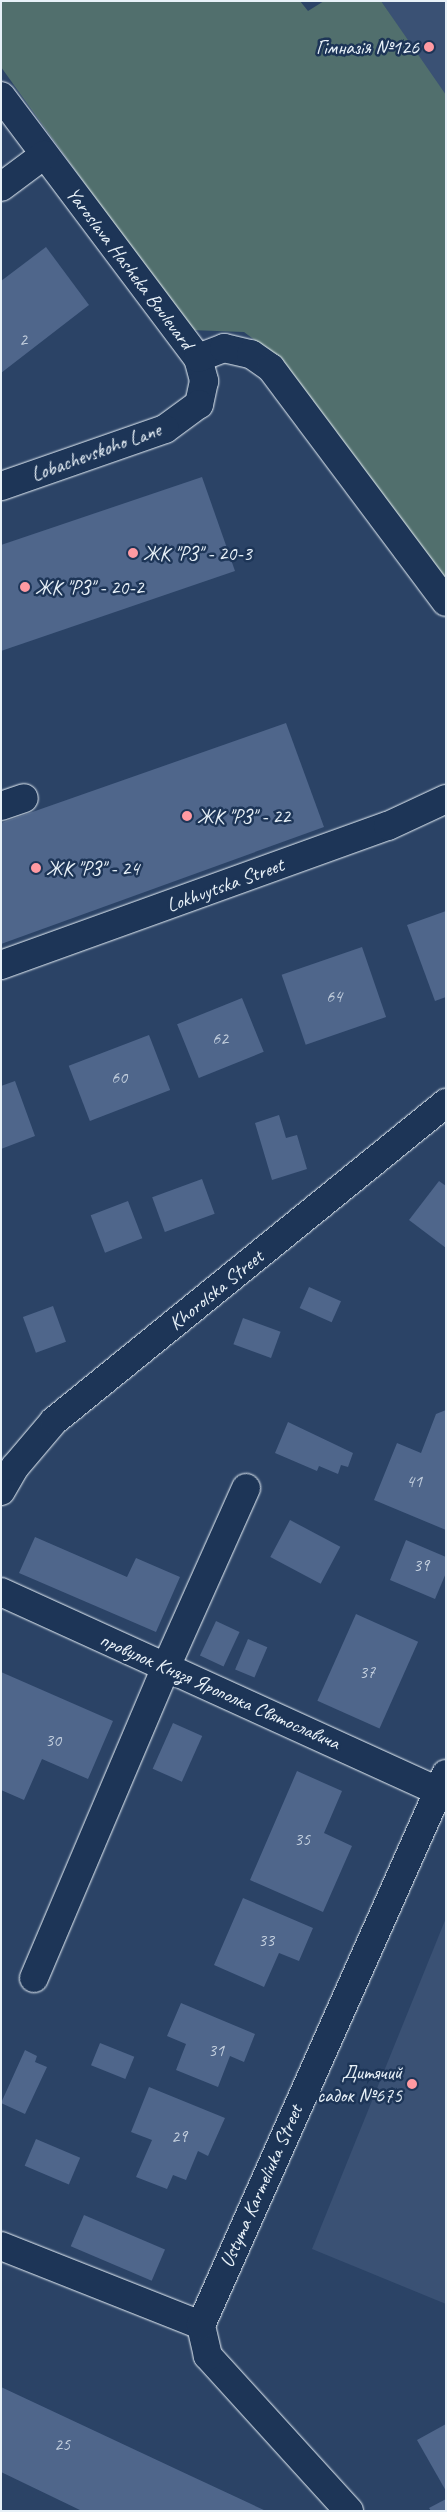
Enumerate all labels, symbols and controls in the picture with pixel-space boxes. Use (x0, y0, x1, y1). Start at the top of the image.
place label: Гімназія №126 (316, 35, 419, 59)
marker: Гімназія №126 (423, 41, 435, 53)
street label: Yaroslava Hasheka Boulevard (61, 182, 199, 354)
house number: 2 (19, 328, 27, 350)
street label: Lobachevskoho Lane (28, 417, 164, 487)
place label: ЖК "РЗ" - 20-3 (143, 541, 252, 565)
marker: ЖК "РЗ" - 20-3 (127, 547, 139, 559)
place label: ЖК "РЗ" - 20-2 (35, 575, 144, 599)
marker: ЖК "РЗ" - 20-2 (19, 581, 31, 593)
place label: ЖК "РЗ" - 22 (197, 804, 290, 828)
marker: ЖК "РЗ" - 22 (181, 810, 193, 822)
street label: Lokhvytska Street (163, 853, 287, 917)
place label: ЖК "РЗ" - 24 (46, 856, 139, 880)
marker: ЖК "РЗ" - 24 (30, 862, 42, 874)
house number: 64 (326, 985, 342, 1007)
house number: 62 (212, 1027, 228, 1049)
house number: 60 (111, 1066, 127, 1088)
street label: Khorolska Street (164, 1245, 268, 1335)
house number: 41 (406, 1470, 422, 1492)
house number: 39 (413, 1554, 429, 1576)
street label: провулок Князя Ярополка Святославича (95, 1627, 345, 1755)
house number: 37 (359, 1661, 375, 1683)
house number: 30 (45, 1729, 61, 1751)
house number: 35 (294, 1828, 310, 1850)
house number: 33 (258, 1929, 274, 1951)
house number: 31 (208, 2039, 224, 2061)
place label: Дитячий садок №675 (317, 2060, 402, 2107)
marker: Дитячий садок №675 (406, 2078, 418, 2090)
street label: Ustyma Karmeliuka Street (214, 2100, 308, 2272)
house number: 29 (171, 2125, 187, 2147)
house number: 25 (54, 2433, 70, 2455)

